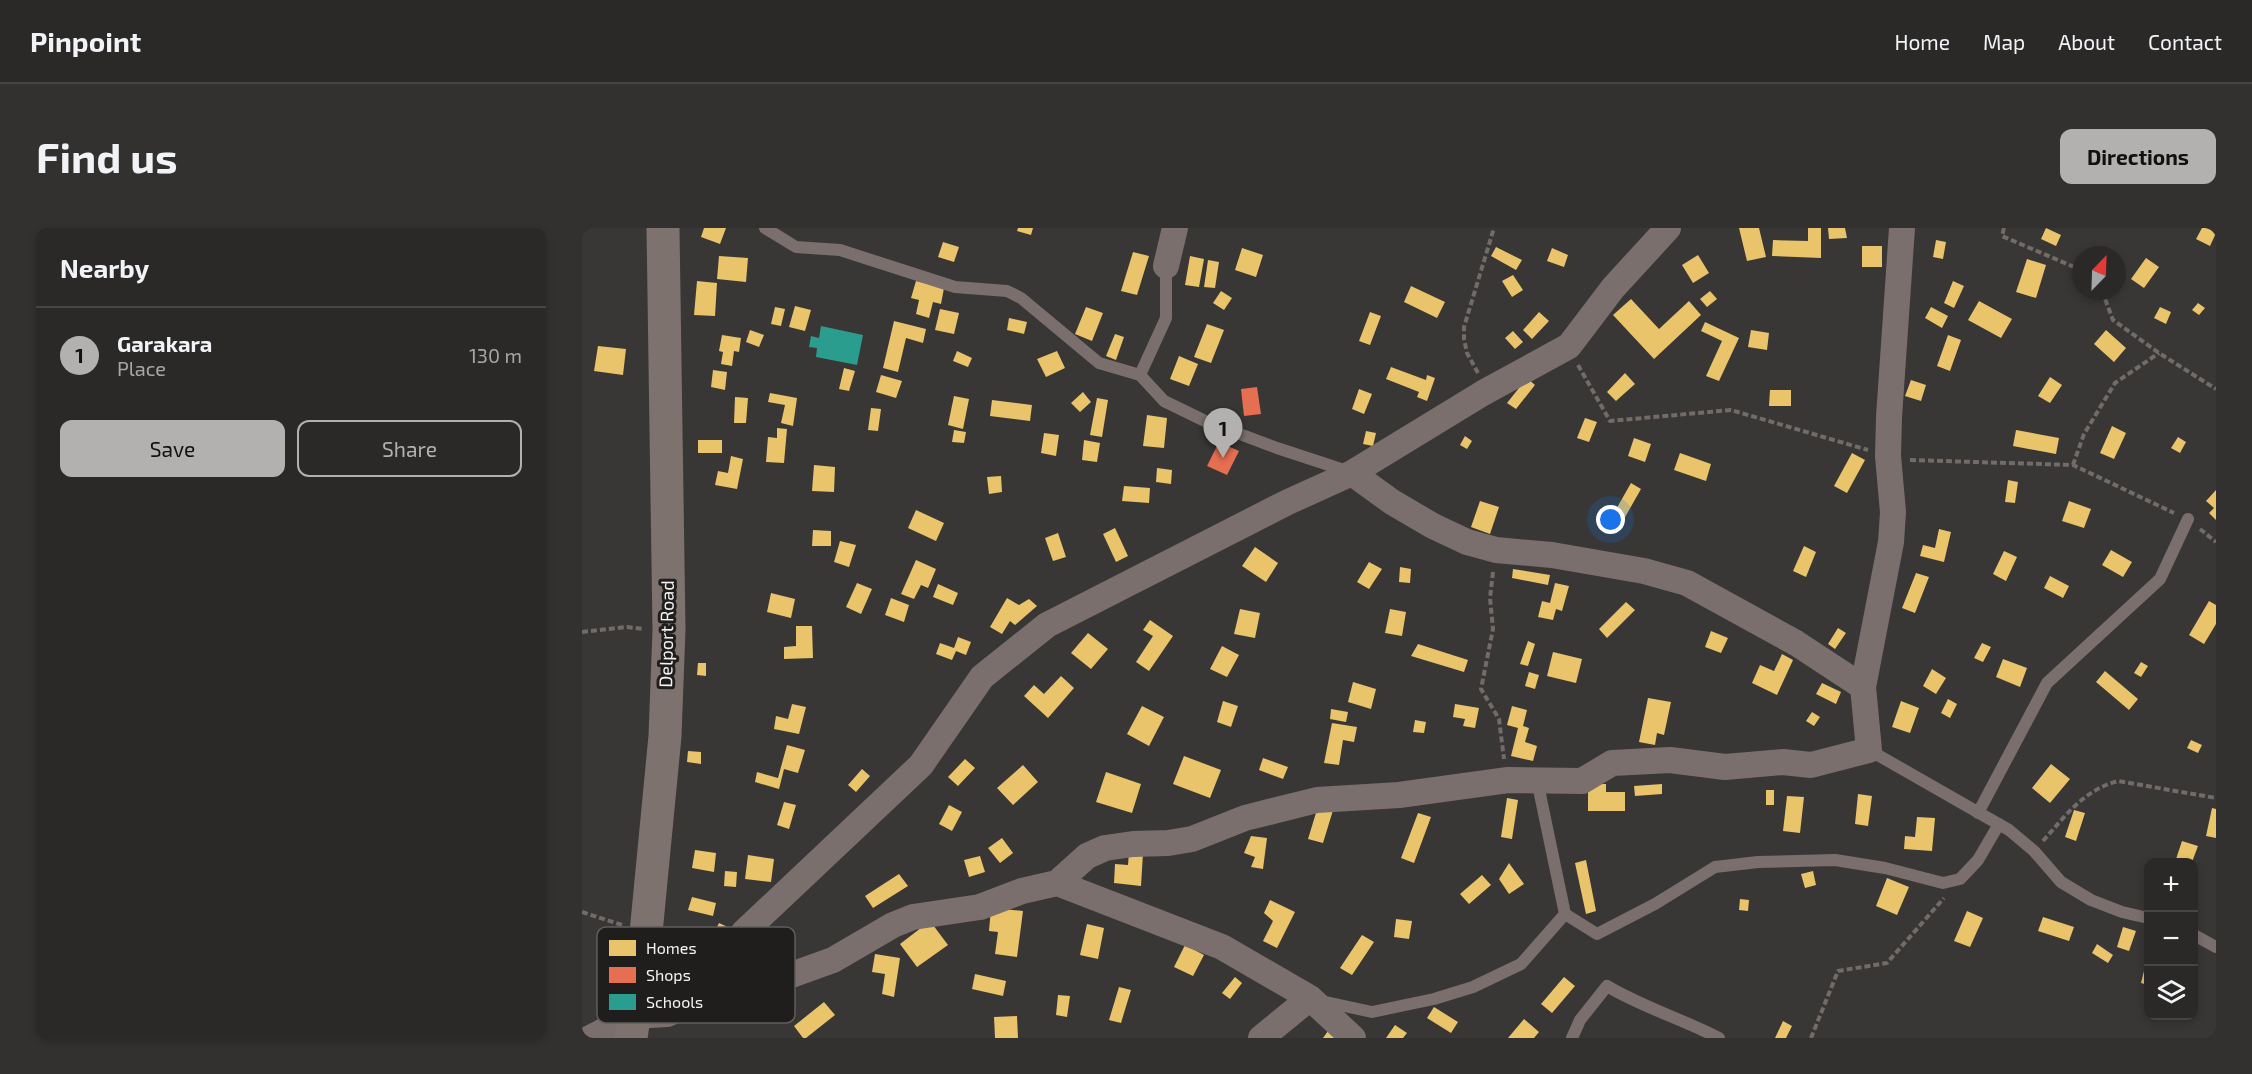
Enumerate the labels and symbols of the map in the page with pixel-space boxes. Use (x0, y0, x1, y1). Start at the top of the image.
north arrow (2072, 246, 2126, 300)
pin: 1 (1204, 408, 1242, 458)
your location (1596, 505, 1625, 534)
street label: Delport Road (654, 580, 678, 688)
legend (597, 927, 795, 1023)
text: Homes (646, 938, 697, 957)
text: Shops (646, 965, 691, 984)
text: Schools (646, 992, 703, 1011)

